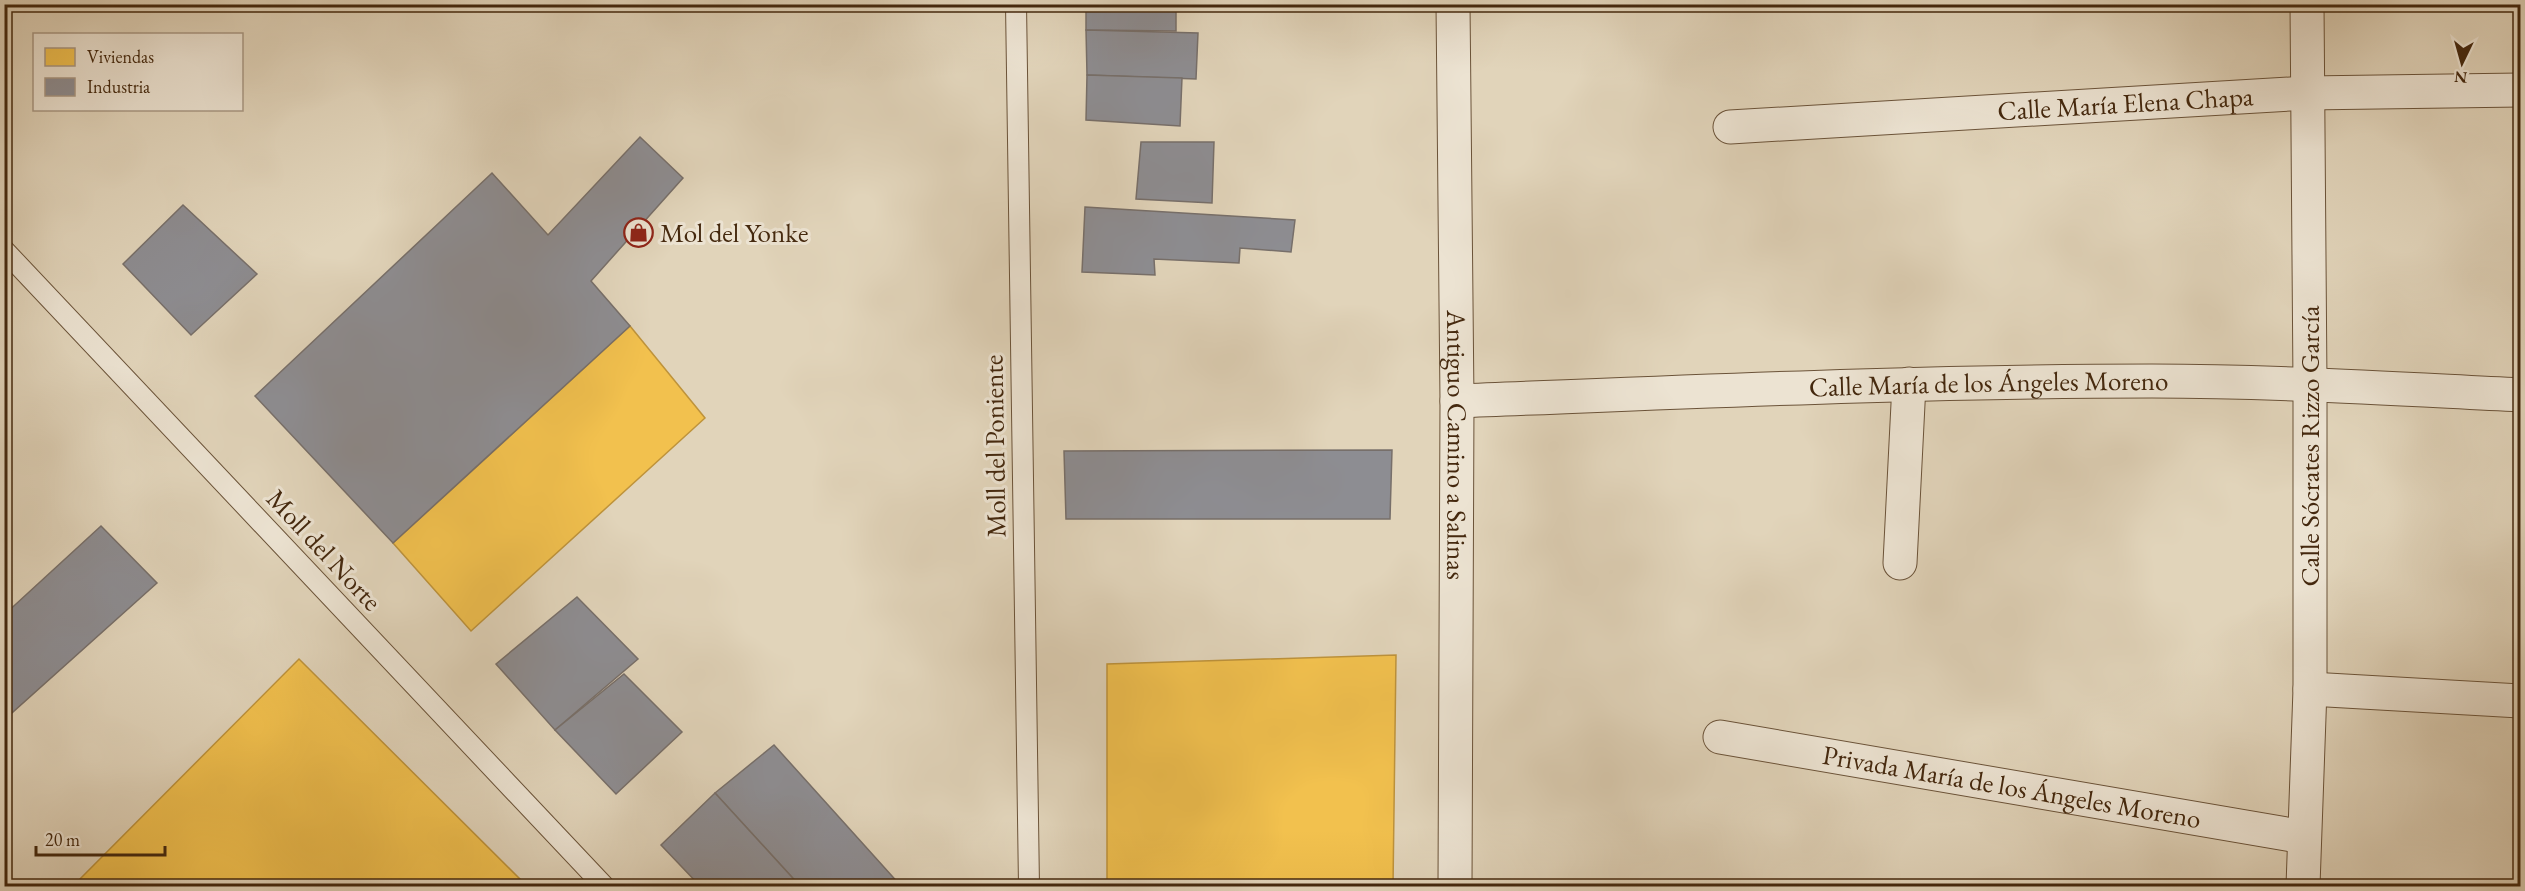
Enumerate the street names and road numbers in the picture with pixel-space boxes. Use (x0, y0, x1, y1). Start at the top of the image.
street label: Calle María Elena Chapa (1996, 78, 2254, 128)
street label: Calle Sócrates Rizzo García (2292, 305, 2327, 587)
street label: Antiguo Camino a Salinas (1439, 309, 1475, 580)
street label: Moll del Poniente (975, 354, 1014, 538)
street label: Calle María de los Ángeles Moreno (1808, 363, 2169, 404)
street label: Moll del Norte (259, 481, 390, 618)
street label: Privada María de los Ángeles Moreno (1820, 737, 2204, 836)

